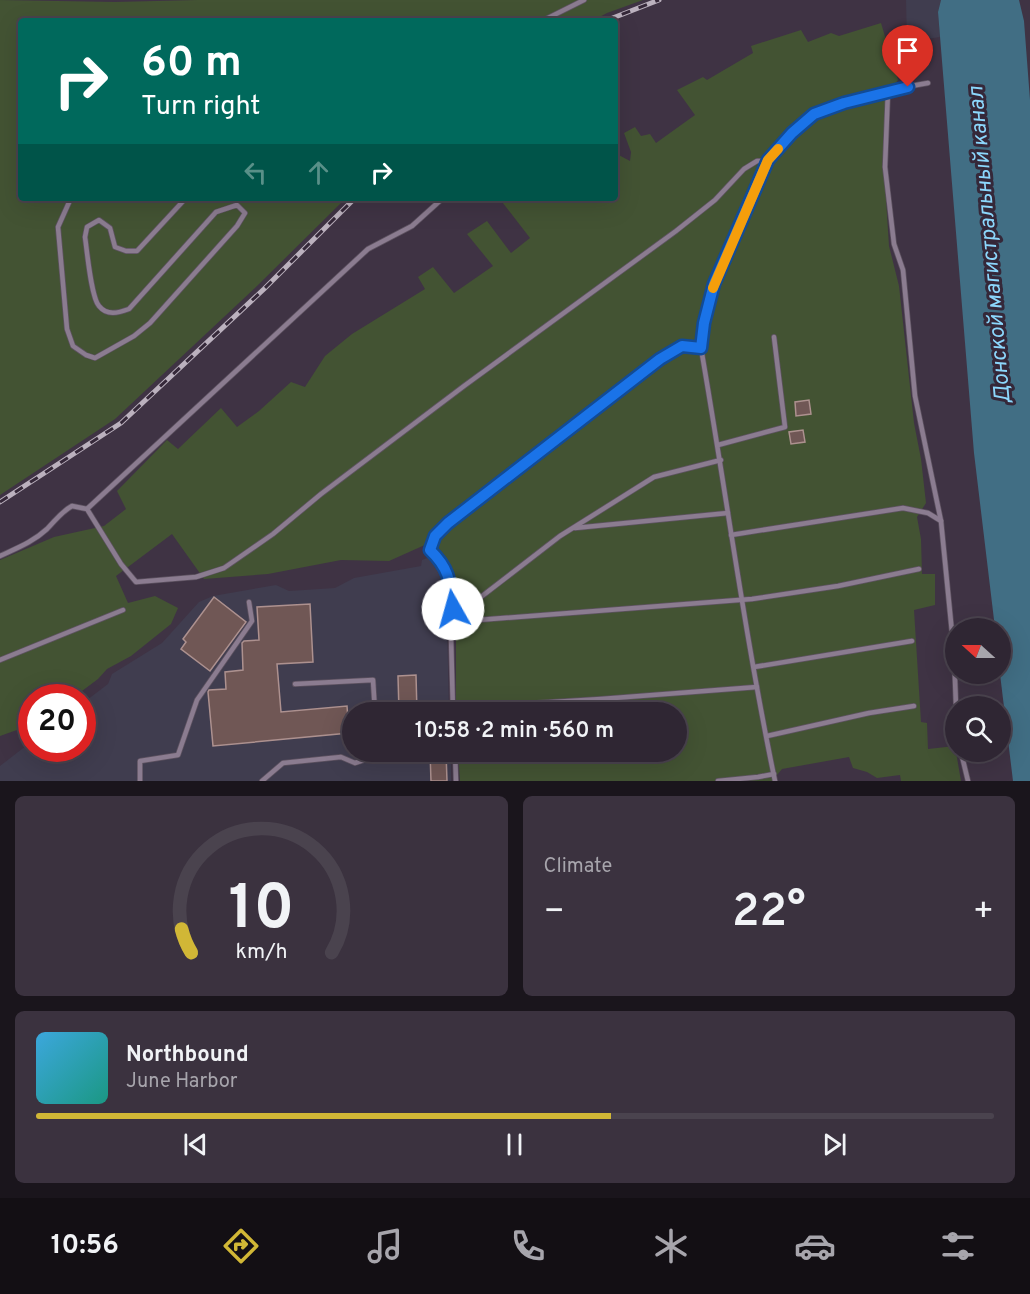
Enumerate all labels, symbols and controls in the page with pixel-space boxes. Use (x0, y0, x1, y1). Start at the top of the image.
pin (882, 25, 933, 87)
icon: arrive (891, 34, 924, 67)
text: 60 m (141, 38, 242, 91)
icon: right (42, 42, 120, 120)
water label: Донской магистральный канал (963, 85, 1018, 404)
text: Turn right (141, 90, 260, 124)
icon: left (239, 156, 272, 189)
icon: ahead (302, 156, 335, 189)
icon: right (365, 156, 398, 189)
position arrow (421, 577, 485, 641)
north arrow (945, 618, 1011, 684)
map controls (945, 618, 1011, 762)
speed limit sign: 20 (18, 684, 96, 762)
button: search (945, 696, 1011, 762)
text: 10:58 · 2 min · 560 m (415, 718, 614, 745)
text: Climate (544, 854, 612, 880)
text: 10 (228, 872, 294, 951)
text: 22° (732, 885, 806, 942)
text: − (544, 892, 565, 934)
text: + (973, 892, 994, 934)
text: km/h (235, 939, 287, 966)
text: Northbound (126, 1042, 249, 1069)
text: June Harbor (126, 1069, 238, 1095)
icon: previous (179, 1128, 212, 1161)
icon: pause (498, 1128, 531, 1161)
icon: next (818, 1128, 851, 1161)
icon: directions (220, 1225, 262, 1267)
icon: music (364, 1225, 406, 1267)
icon: phone (507, 1225, 549, 1267)
icon: climate (650, 1225, 692, 1267)
icon: car (794, 1225, 836, 1267)
icon: filters (937, 1225, 979, 1267)
text: 10:56 (51, 1229, 119, 1263)

